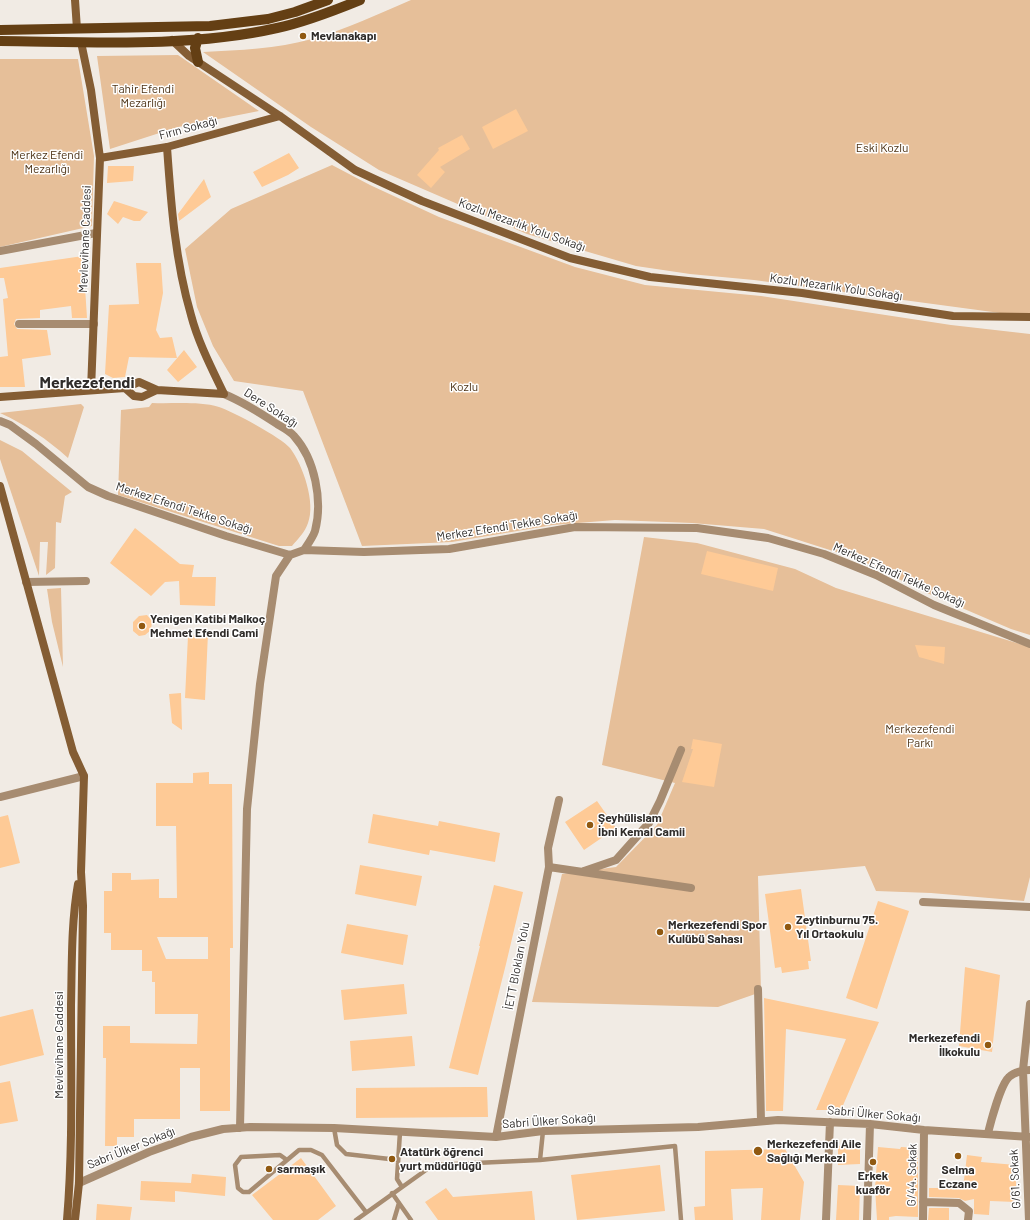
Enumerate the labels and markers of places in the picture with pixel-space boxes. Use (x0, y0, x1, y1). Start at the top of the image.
place label: Mevlanakapı (311, 29, 376, 43)
marker: Mevlanakapı (298, 31, 308, 41)
place label: Yenigen Katibi Malkoç Mehmet Efendi Cami (150, 612, 265, 640)
marker: Yenigen Katibi Malkoç Mehmet Efendi Cami (137, 621, 147, 631)
place label: Şeyhülislam İbni Kemal Camii (598, 811, 685, 839)
marker: Şeyhülislam İbni Kemal Camii (585, 820, 595, 830)
place label: Zeytinburnu 75. Yıl Ortaokulu (796, 913, 878, 941)
place label: Merkezefendi Spor Kulübü Sahası (668, 918, 767, 946)
marker: Zeytinburnu 75. Yıl Ortaokulu (783, 922, 793, 932)
marker: Merkezefendi Spor Kulübü Sahası (655, 927, 665, 937)
place label: Merkezefendi İlkokulu (909, 1031, 980, 1059)
marker: Merkezefendi İlkokulu (983, 1040, 993, 1050)
place label: Merkezefendi Aile Sağlığı Merkezi (767, 1137, 861, 1165)
place label: Atatürk öğrenci yurt müdürlüğü (400, 1145, 483, 1173)
marker: Merkezefendi Aile Sağlığı Merkezi (752, 1145, 764, 1157)
marker: Selma Eczane (953, 1151, 963, 1161)
marker: Atatürk öğrenci yurt müdürlüğü (387, 1154, 397, 1164)
marker: Erkek kuaför (868, 1157, 878, 1167)
place label: sarmaşık (277, 1162, 326, 1176)
place label: Selma Eczane (939, 1163, 977, 1191)
marker: sarmaşık (264, 1164, 274, 1174)
place label: Erkek kuaför (856, 1169, 890, 1197)

